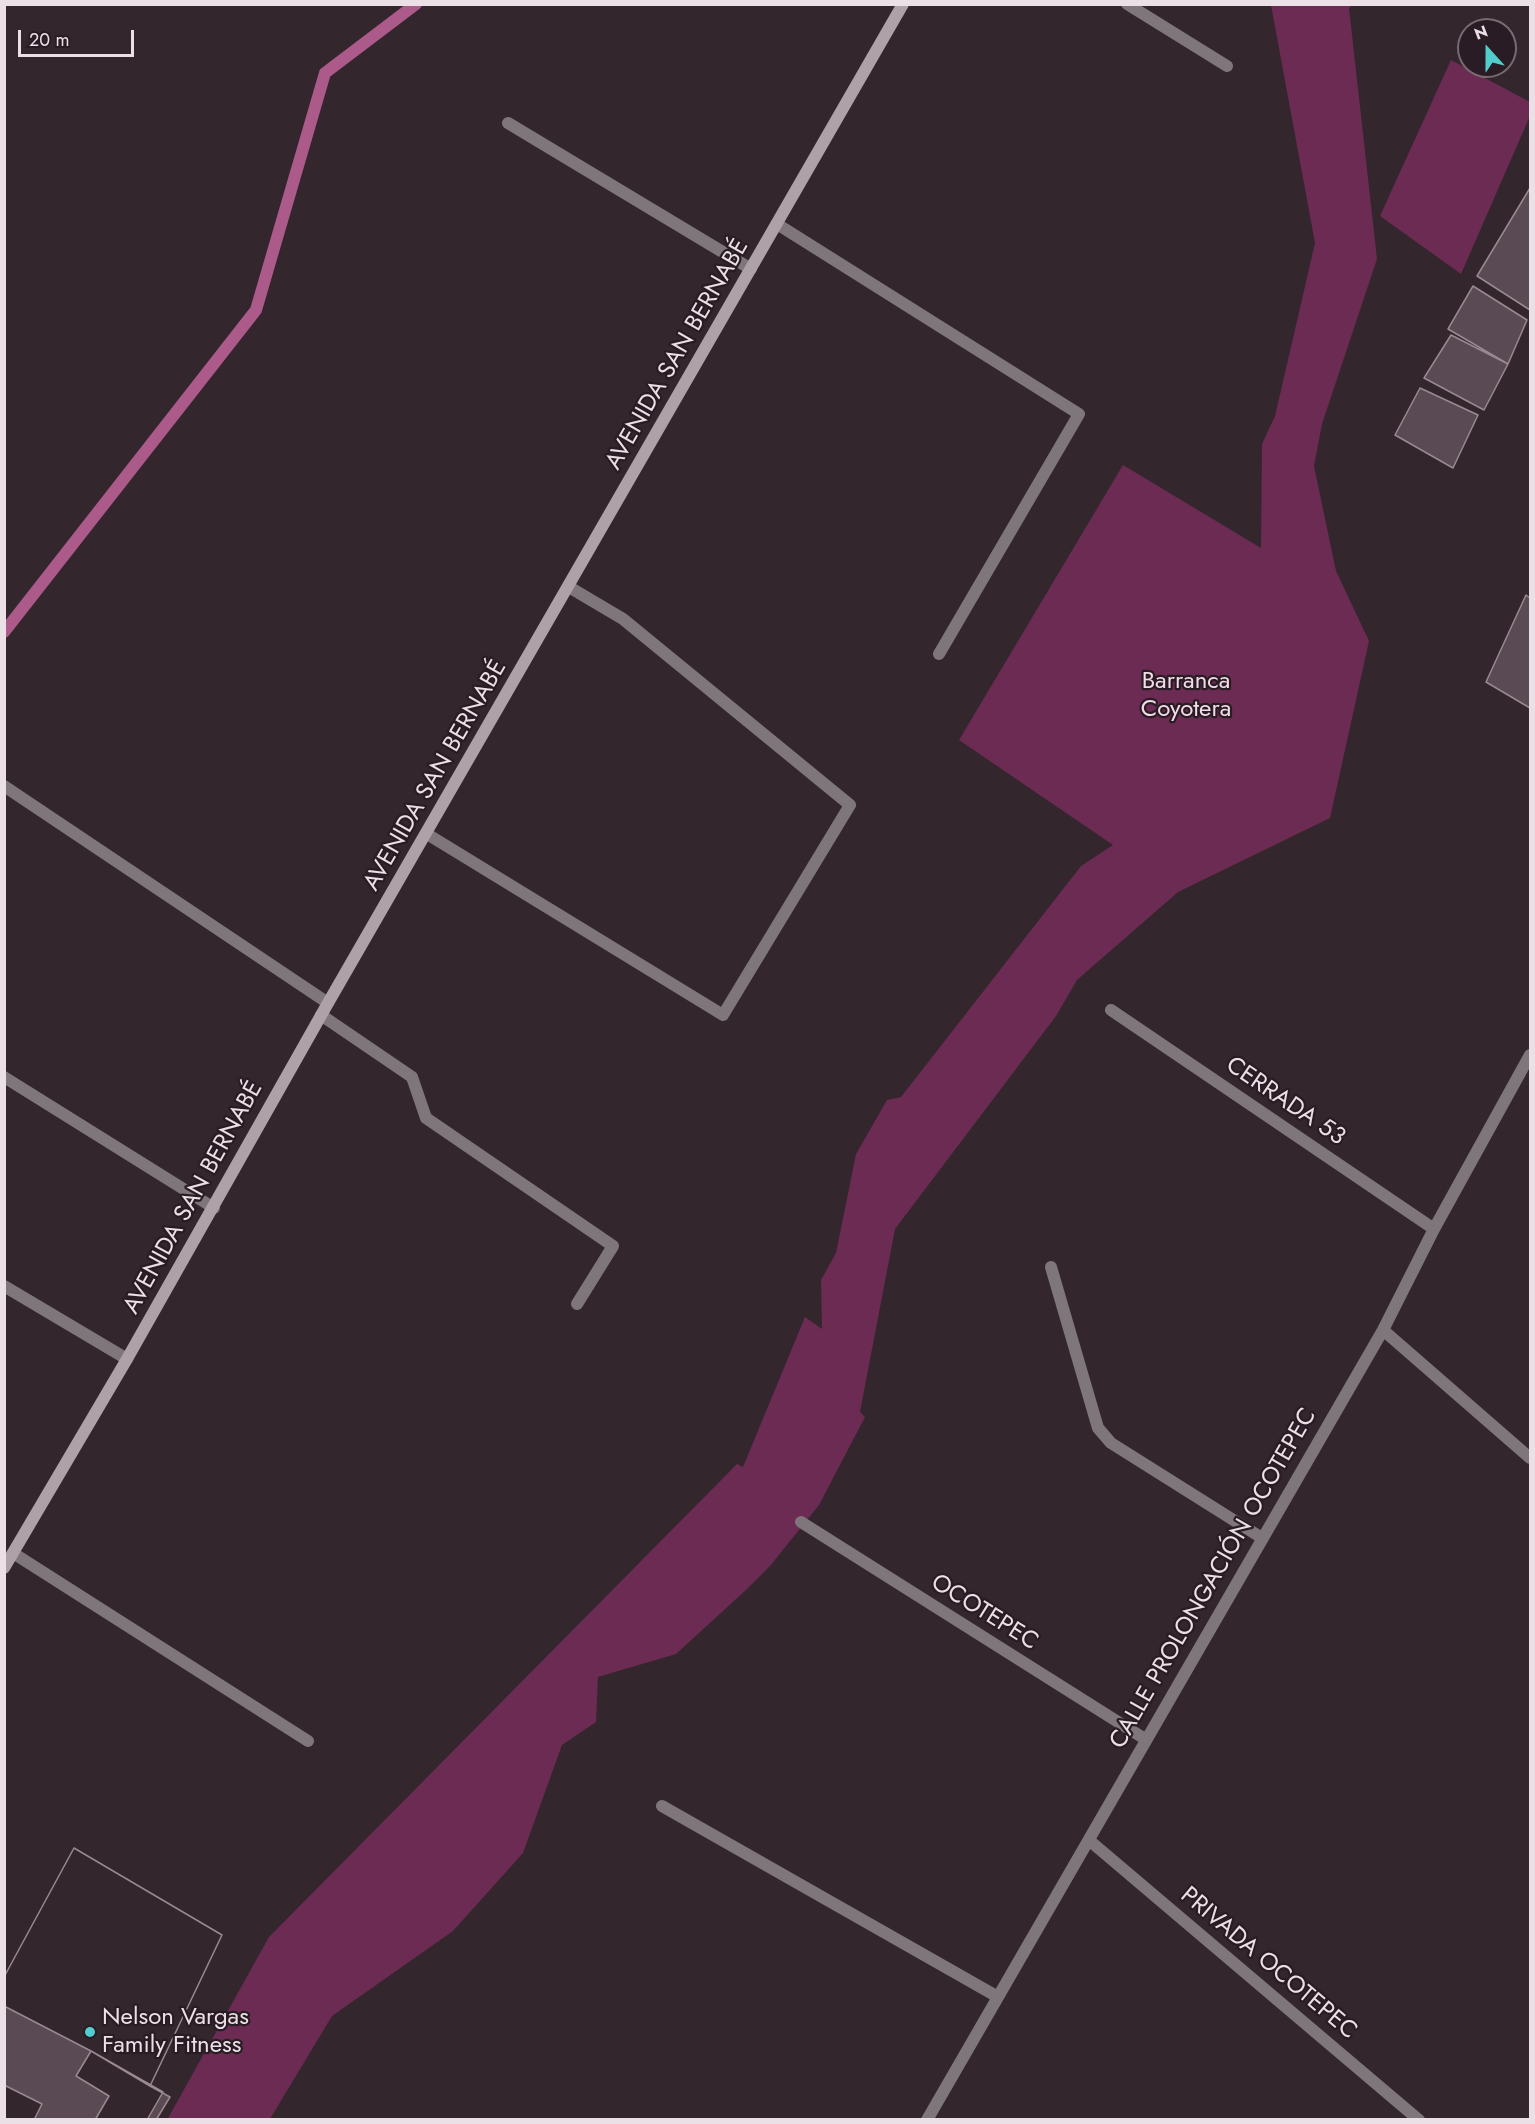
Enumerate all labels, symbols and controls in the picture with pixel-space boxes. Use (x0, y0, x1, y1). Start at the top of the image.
scale bar (21, 18, 136, 56)
north arrow (1457, 18, 1517, 78)
text: N (1471, 20, 1491, 46)
text: 20 m (29, 27, 69, 53)
street label: AVENIDA SAN BERNABÉ (600, 235, 756, 475)
street label: AVENIDA SAN BERNABÉ (358, 656, 514, 896)
park label: Barranca Coyotera (1141, 668, 1231, 724)
street label: CERRADA 53 (1220, 1052, 1350, 1152)
street label: AVENIDA SAN BERNABÉ (118, 1077, 270, 1319)
street label: CALLE PROLONGACIÓN OCOTEPEC (1105, 1404, 1323, 1754)
street label: OCOTEPEC (925, 1569, 1043, 1657)
street label: PRIVADA OCOTEPEC (1174, 1882, 1362, 2046)
place label: Nelson Vargas Family Fitness (102, 2004, 249, 2060)
marker: Nelson Vargas Family Fitness (83, 2025, 97, 2039)

